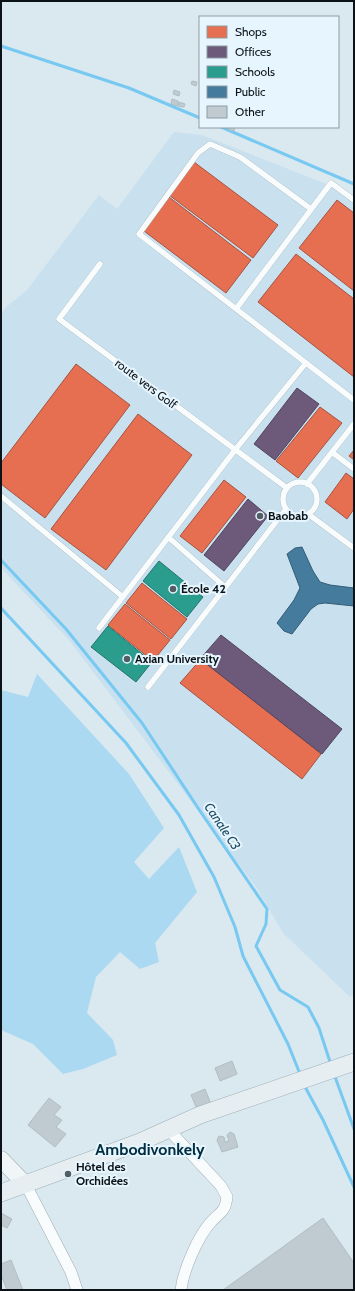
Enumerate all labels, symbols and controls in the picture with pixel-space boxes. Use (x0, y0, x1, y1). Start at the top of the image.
legend (199, 16, 339, 128)
text: Shops (235, 24, 267, 39)
text: Offices (235, 44, 271, 59)
text: Schools (235, 64, 275, 79)
text: Public (235, 84, 266, 99)
text: Other (235, 104, 265, 119)
street label: route vers Golf (112, 355, 180, 412)
place label: Baobab (268, 508, 308, 523)
marker: Baobab (255, 511, 265, 521)
place label: École 42 (181, 581, 226, 596)
marker: École 42 (168, 584, 178, 594)
place label: Axian University (135, 651, 220, 666)
marker: Axian University (122, 654, 132, 664)
water label: Canale C3 (201, 799, 245, 853)
district label: Ambodivonkely (95, 1140, 205, 1159)
place label: Hôtel des Orchidées (76, 1159, 128, 1188)
marker: Hôtel des Orchidées (63, 1169, 73, 1179)

